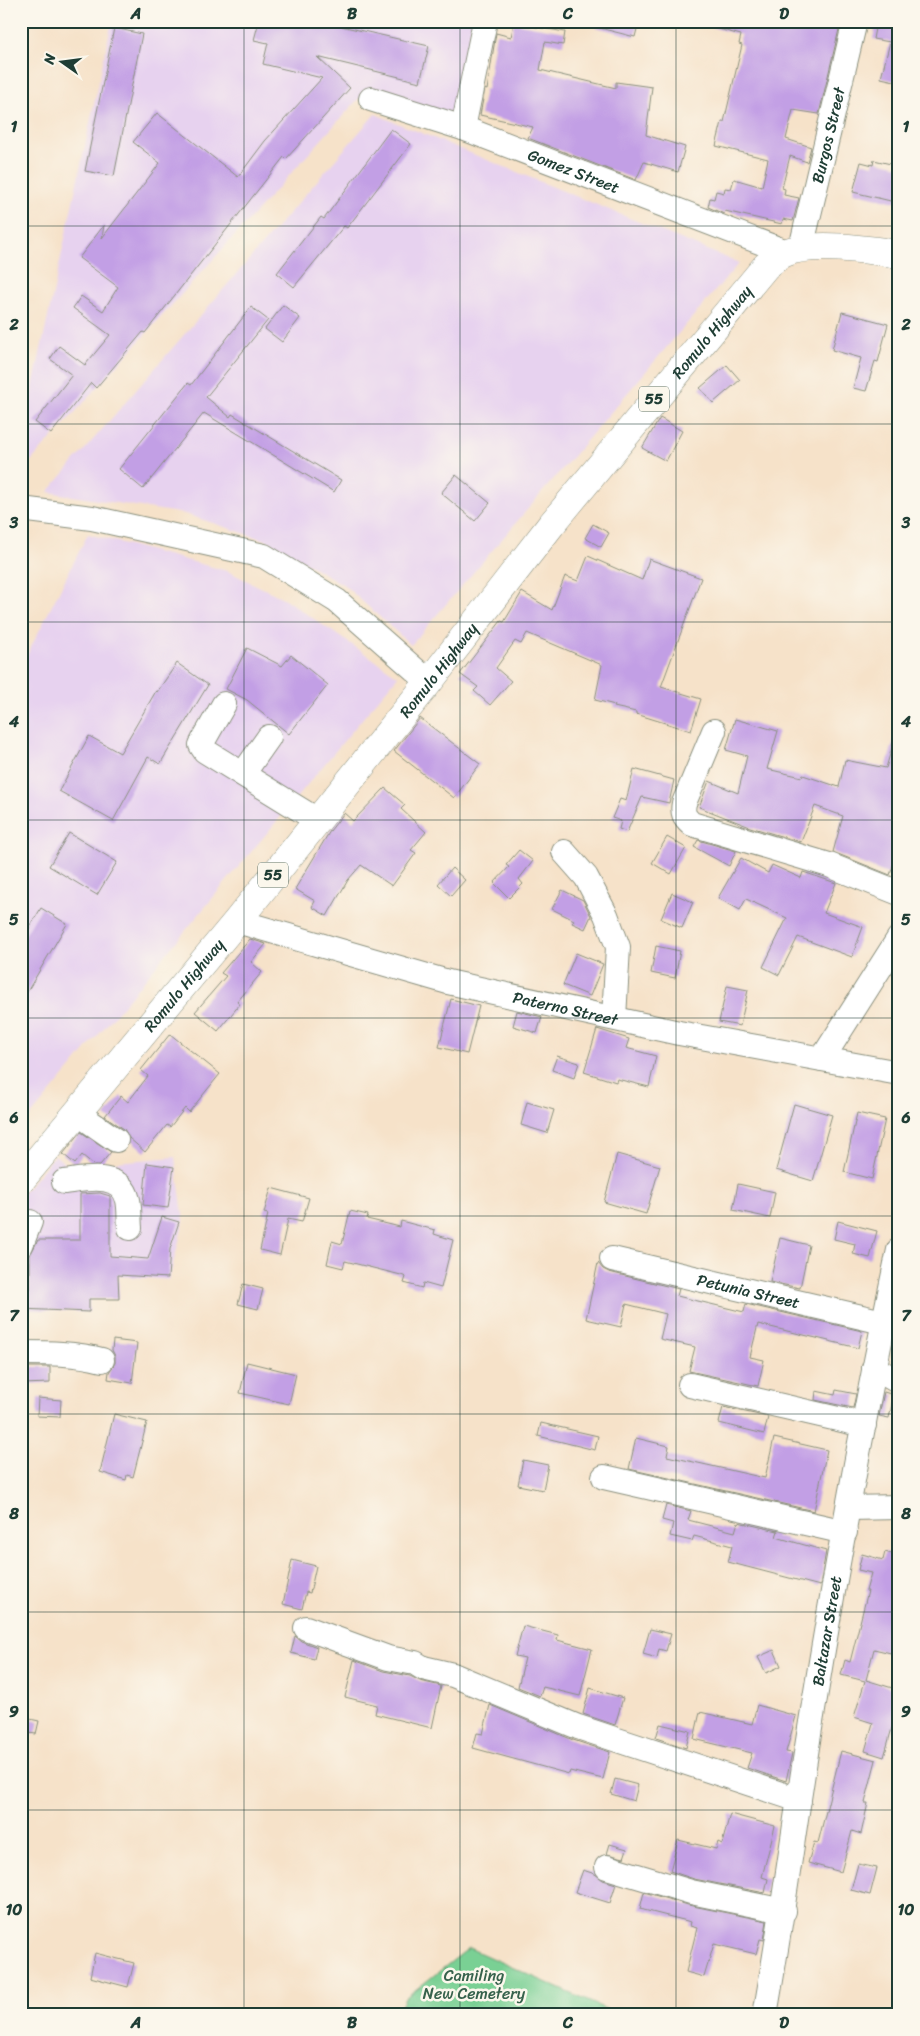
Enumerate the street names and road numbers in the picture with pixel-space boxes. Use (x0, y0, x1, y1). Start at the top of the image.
street label: Burgos Street (803, 84, 854, 186)
street label: Gomez Street (523, 140, 624, 202)
street label: Romulo Highway (664, 278, 760, 385)
road number: 55 (639, 386, 669, 412)
street label: Romulo Highway (392, 615, 486, 724)
road number: 55 (258, 862, 288, 888)
street label: Romulo Highway (136, 931, 233, 1039)
street label: Paterno Street (510, 983, 621, 1034)
street label: Petunia Street (694, 1265, 803, 1317)
street label: Baltazar Street (803, 1574, 850, 1688)

